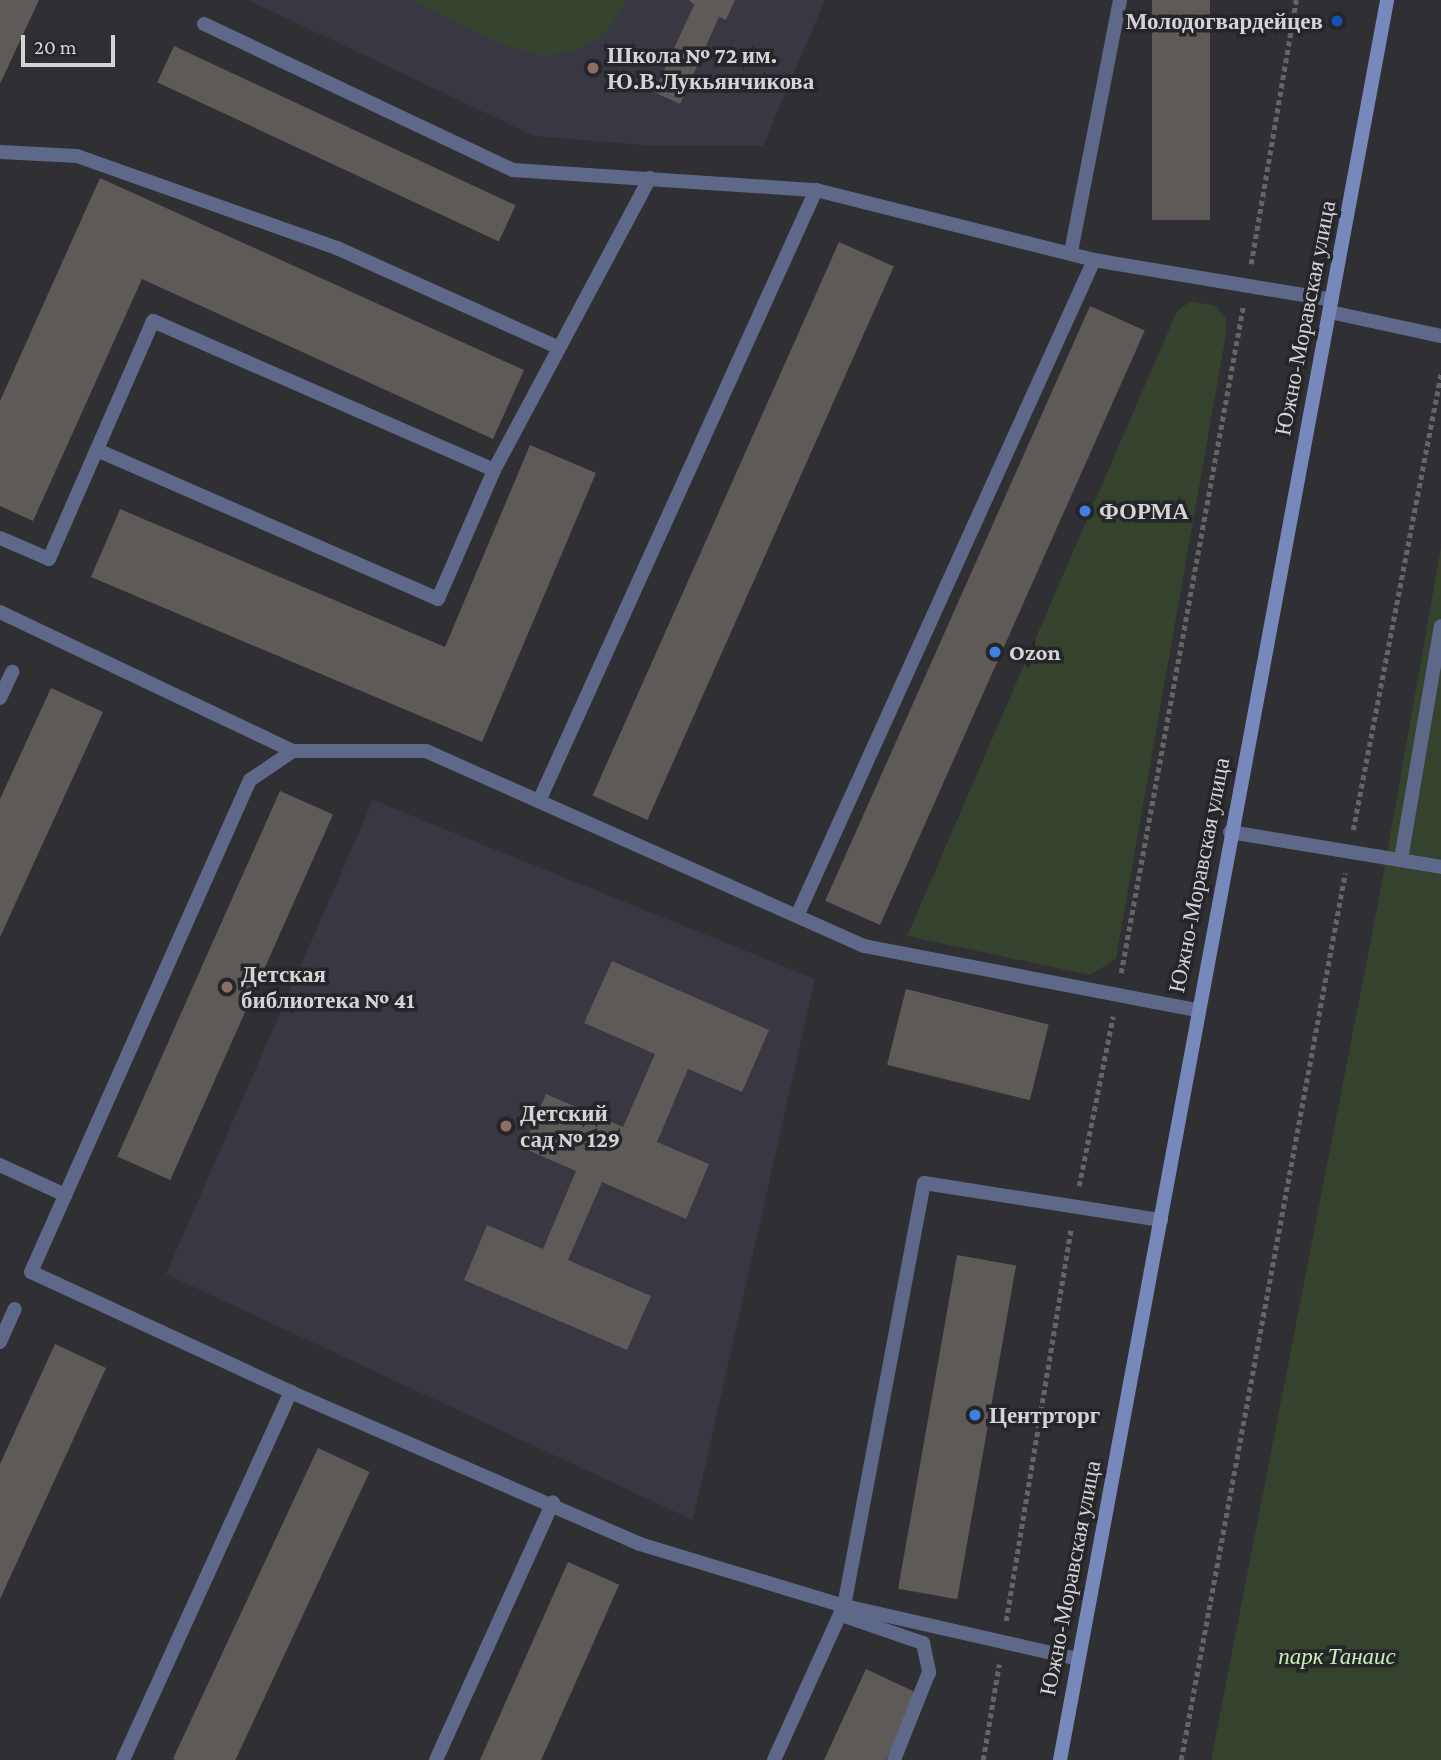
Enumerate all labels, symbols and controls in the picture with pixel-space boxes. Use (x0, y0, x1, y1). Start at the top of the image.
place label: Молодогвардейцев (1126, 7, 1323, 35)
marker: Молодогвардейцев (1329, 13, 1345, 29)
scale bar (24, 21, 119, 65)
text: 20 m (34, 35, 77, 59)
place label: Школа № 72 им. Ю.В.Лукьянчикова (607, 41, 814, 95)
marker: Школа № 72 им. Ю.В.Лукьянчикова (585, 60, 601, 76)
street label: Южно-Моравская улица (1269, 198, 1341, 438)
place label: ФОРМА (1099, 497, 1189, 525)
marker: ФОРМА (1077, 503, 1093, 519)
place label: Ozon (1009, 638, 1061, 666)
marker: Ozon (987, 644, 1003, 660)
street label: Южно-Моравская улица (1163, 755, 1235, 995)
place label: Детская библиотека № 41 (241, 960, 415, 1014)
marker: Детская библиотека № 41 (219, 979, 235, 995)
place label: Детский сад № 129 (520, 1099, 620, 1153)
marker: Детский сад № 129 (498, 1118, 514, 1134)
place label: Центрторг (989, 1401, 1100, 1429)
marker: Центрторг (967, 1407, 983, 1423)
street label: Южно-Моравская улица (1034, 1458, 1106, 1698)
park label: парк Танаис (1278, 1642, 1396, 1670)

